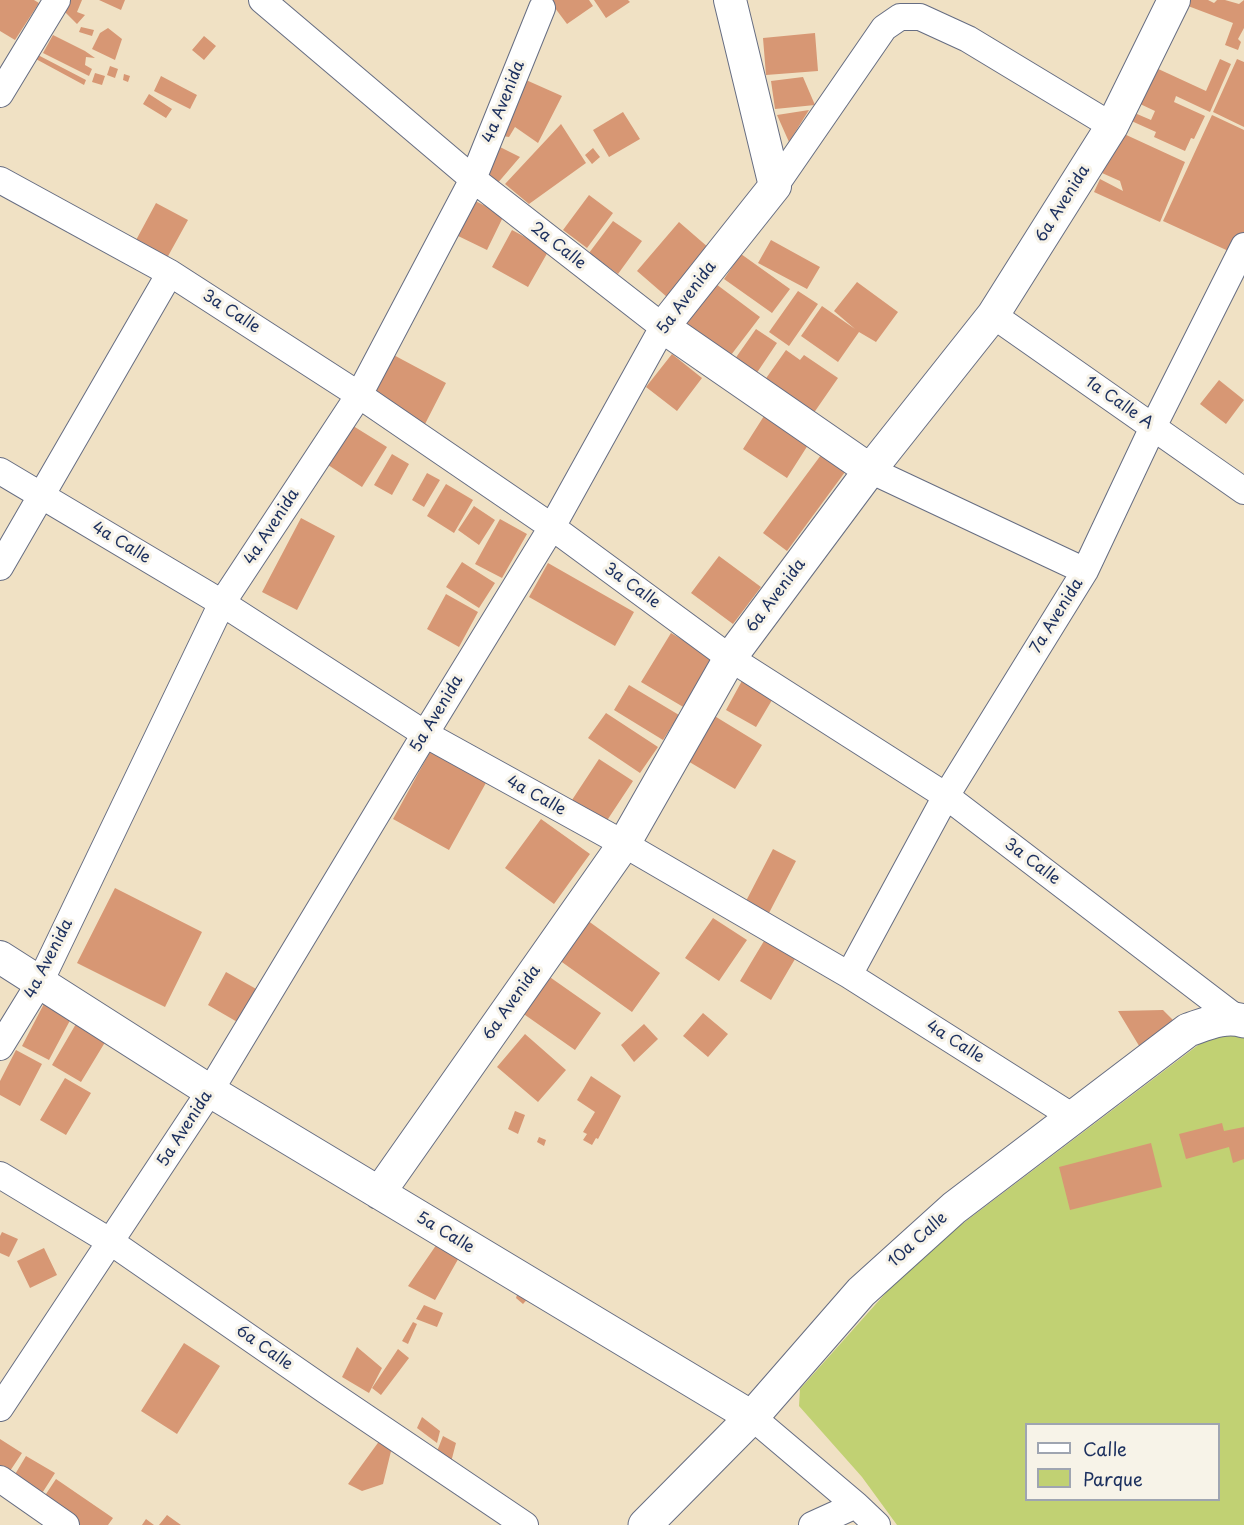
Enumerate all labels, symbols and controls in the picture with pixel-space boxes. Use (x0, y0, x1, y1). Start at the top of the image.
street label: 4a Avenida (479, 58, 529, 146)
street label: 6a Avenida (1032, 162, 1094, 246)
street label: 2a Calle (526, 218, 590, 274)
street label: 5a Avenida (653, 258, 721, 338)
street label: 3a Calle (199, 286, 263, 338)
street label: 1a Calle A (1081, 373, 1157, 433)
street label: 4a Avenida (240, 485, 304, 569)
street label: 4a Calle (88, 518, 154, 568)
street label: 6a Avenida (742, 555, 810, 637)
street label: 3a Calle (600, 559, 664, 613)
street label: 7a Avenida (1026, 575, 1088, 657)
street label: 5a Avenida (407, 672, 467, 756)
street label: 4a Calle (503, 772, 569, 820)
street label: 3a Calle (1000, 835, 1064, 889)
street label: 4a Avenida (21, 916, 77, 1002)
street label: 6a Avenida (479, 962, 545, 1044)
street label: 4a Calle (922, 1017, 988, 1067)
street label: 5a Avenida (153, 1088, 217, 1170)
street label: 5a Calle (413, 1208, 477, 1258)
street label: 10a Calle (884, 1208, 952, 1272)
street label: 6a Calle (232, 1321, 296, 1375)
legend (1025, 1423, 1220, 1501)
text: Calle (1083, 1435, 1127, 1462)
text: Parque (1083, 1465, 1143, 1492)

